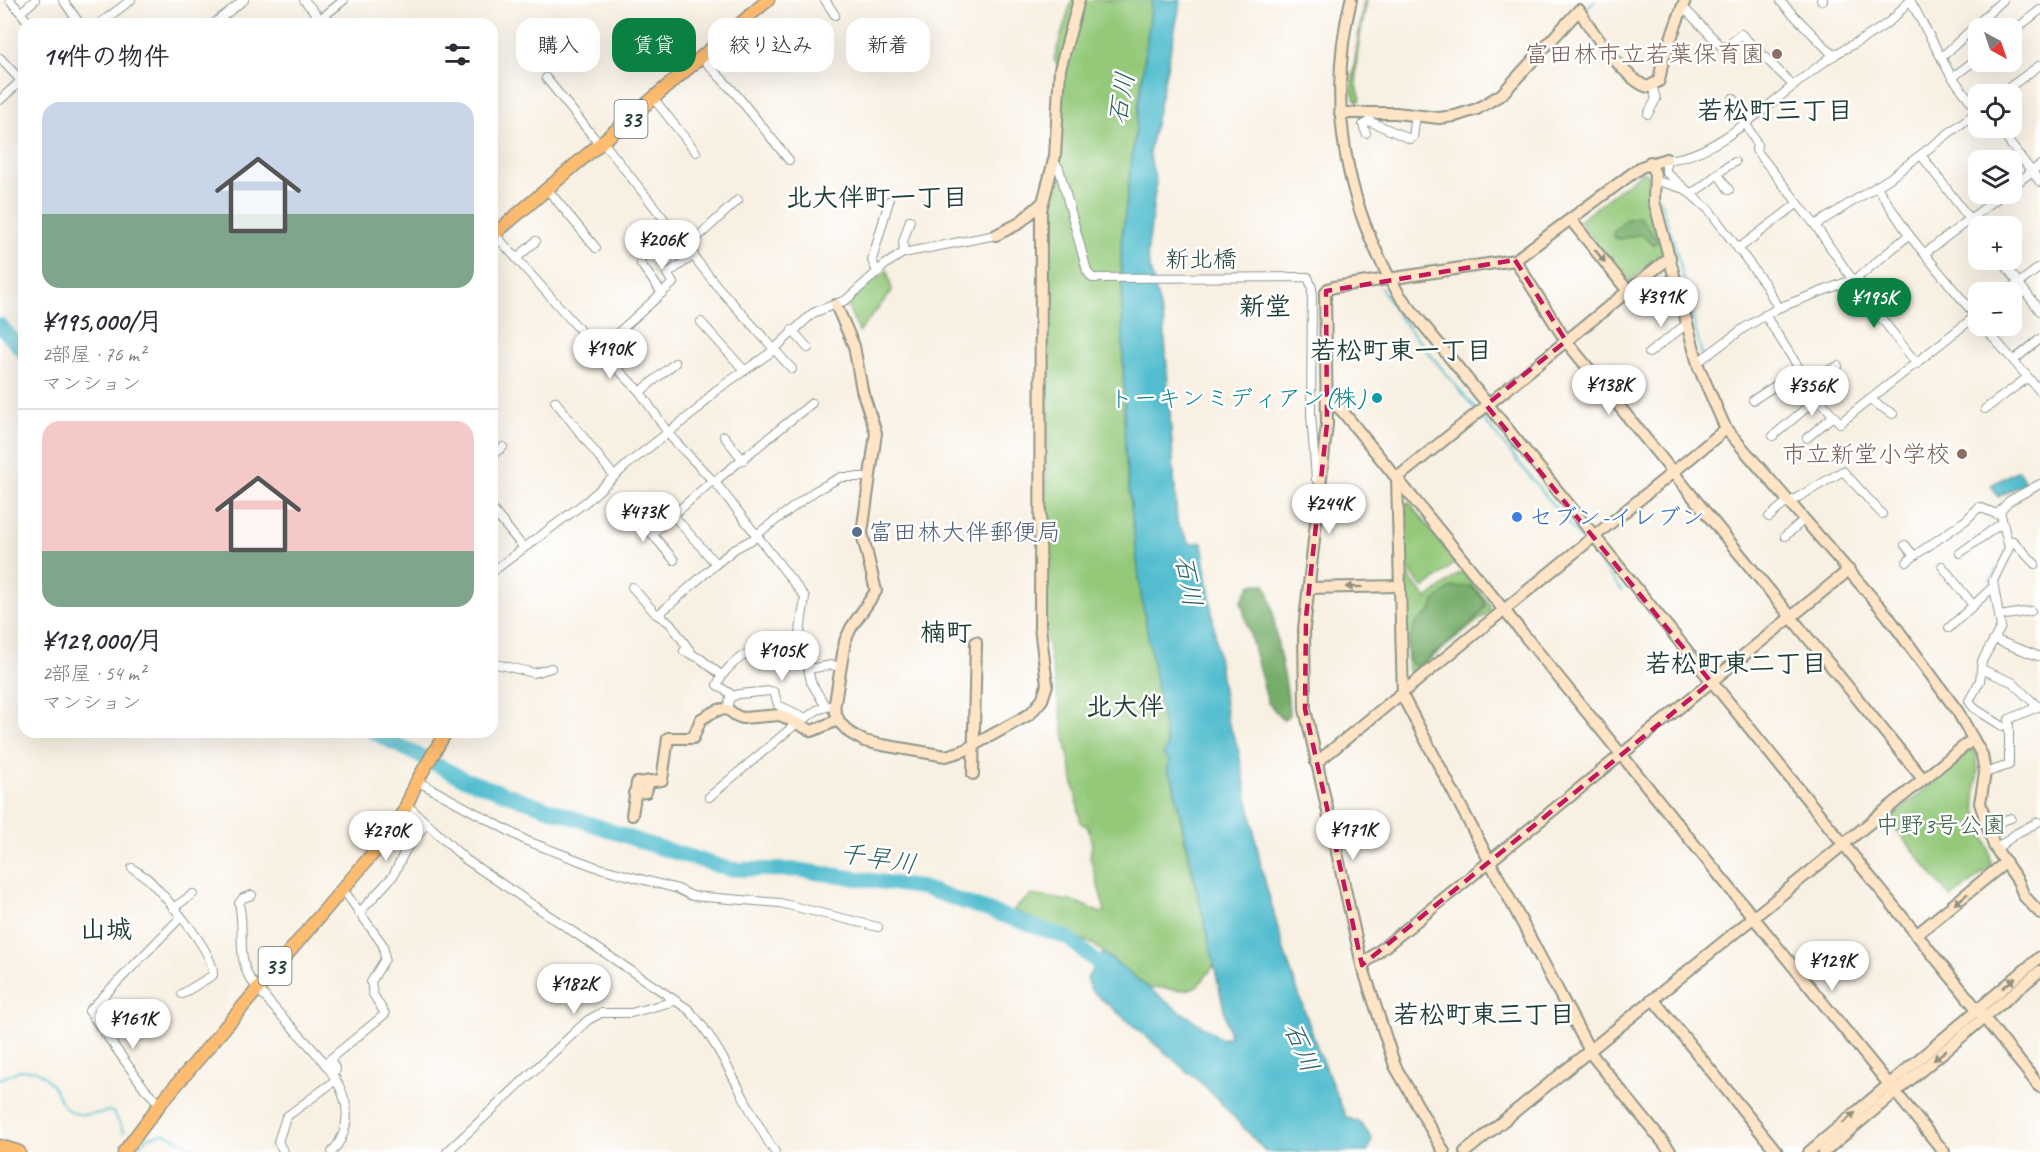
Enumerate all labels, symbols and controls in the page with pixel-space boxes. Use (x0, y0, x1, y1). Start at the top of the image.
chip: 購入 (516, 18, 600, 72)
chip: 賃貸 (612, 18, 696, 72)
chip: 絞り込み (708, 18, 834, 72)
chip: 新着 (846, 18, 930, 72)
north arrow (1968, 18, 2022, 72)
map controls (1968, 18, 2022, 336)
icon: filters (441, 38, 474, 71)
place label: 富田林市立若葉保育園 (1525, 39, 1765, 69)
text: 14件の物件 (42, 40, 169, 73)
marker: 富田林市立若葉保育園 (1770, 47, 1784, 61)
water label: 石川 (1101, 70, 1142, 127)
button: locate (1968, 84, 2022, 138)
district label: 若松町三丁目 (1697, 94, 1853, 127)
road number: 33 (614, 100, 648, 138)
icon: home (204, 141, 312, 249)
button: layers (1968, 150, 2022, 204)
district label: 北大伴町一丁目 (786, 181, 968, 214)
button: + (1968, 216, 2022, 270)
pin: ¥206K (620, 220, 704, 271)
text: ¥206K (639, 227, 685, 252)
street label: 新北橋 (1165, 244, 1237, 274)
one-way arrow (1593, 248, 1605, 263)
pin: ¥391K (1619, 277, 1703, 328)
pin: ¥195K (1832, 278, 1916, 329)
button: − (1968, 282, 2022, 336)
text: ¥391K (1638, 284, 1684, 309)
text: ¥195K (1851, 285, 1897, 310)
district label: 新堂 (1239, 290, 1291, 323)
text: ¥195,000/月 (42, 305, 163, 338)
pin: ¥190K (568, 329, 652, 380)
district label: 若松町東一丁目 (1310, 334, 1492, 367)
text: ¥190K (587, 336, 633, 361)
text: 2部屋 · 76 m² (42, 342, 145, 367)
pin: ¥138K (1567, 365, 1651, 416)
pin: ¥356K (1770, 366, 1854, 417)
text: マンション (42, 371, 141, 396)
text: ¥138K (1586, 372, 1632, 397)
text: ¥356K (1789, 373, 1835, 398)
place label: トーキンミディアン(株) (1109, 383, 1366, 413)
marker: トーキンミディアン(株) (1370, 391, 1384, 405)
place label: 市立新堂小学校 (1782, 439, 1950, 469)
marker: 市立新堂小学校 (1955, 447, 1969, 461)
icon: home (204, 460, 312, 568)
pin: ¥244K (1287, 484, 1371, 535)
text: ¥244K (1306, 491, 1352, 516)
pin: ¥473K (601, 492, 685, 543)
text: ¥473K (620, 499, 666, 524)
place label: セブン-イレブン (1529, 502, 1705, 532)
marker: セブン-イレブン (1510, 510, 1524, 524)
place label: 富田林大伴郵便局 (869, 517, 1061, 547)
marker: 富田林大伴郵便局 (850, 525, 864, 539)
water label: 石川 (1168, 553, 1209, 610)
one-way arrow (1345, 582, 1364, 592)
district label: 楠町 (920, 616, 972, 649)
text: ¥129,000/月 (42, 624, 163, 657)
pin: ¥105K (740, 631, 824, 682)
text: ¥105K (759, 638, 805, 663)
district label: 若松町東二丁目 (1645, 647, 1827, 680)
text: 2部屋 · 54 m² (42, 661, 145, 686)
text: マンション (42, 690, 141, 715)
district label: 北大伴 (1086, 690, 1164, 723)
pin: ¥171K (1311, 810, 1395, 861)
park label: 中野3号公園 (1876, 810, 2006, 840)
pin: ¥270K (344, 811, 428, 862)
text: ¥171K (1330, 817, 1376, 842)
text: ¥270K (363, 818, 409, 843)
water label: 千早川 (837, 836, 919, 881)
one-way arrow (1953, 892, 1969, 905)
district label: 山城 (80, 913, 132, 946)
pin: ¥129K (1790, 941, 1874, 992)
road number: 33 (258, 947, 292, 985)
text: ¥129K (1809, 948, 1855, 973)
pin: ¥182K (532, 964, 616, 1015)
text: ¥182K (551, 971, 597, 996)
one-way arrow (2001, 977, 2017, 990)
district label: 若松町東三丁目 (1393, 998, 1575, 1031)
pin: ¥161K (91, 999, 175, 1050)
text: ¥161K (110, 1006, 156, 1031)
water label: 石川 (1276, 1017, 1327, 1078)
one-way arrow (1932, 1049, 1948, 1062)
one-way arrow (1841, 1112, 1857, 1125)

